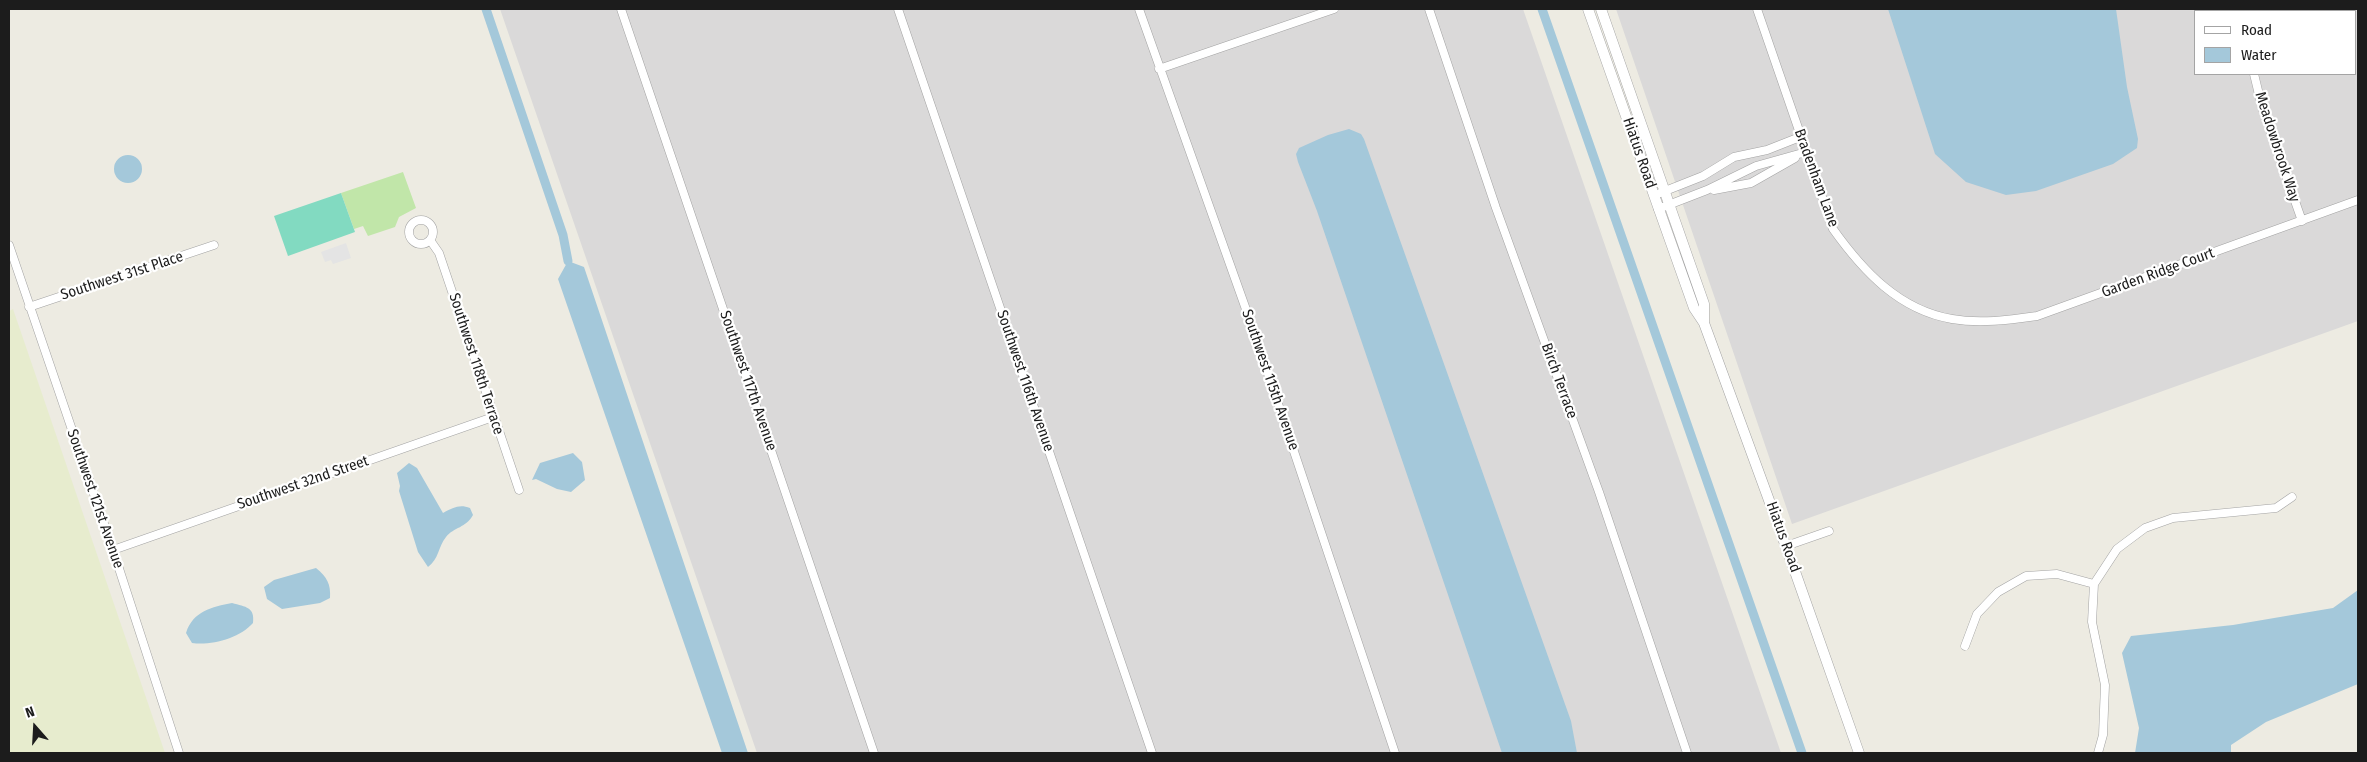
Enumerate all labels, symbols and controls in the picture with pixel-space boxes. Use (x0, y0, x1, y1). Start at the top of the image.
legend (2194, 10, 2357, 75)
text: Road (2241, 21, 2272, 39)
text: Water (2241, 46, 2276, 64)
street label: Meadowbrook Way (2251, 90, 2303, 204)
street label: Hiatus Road (1618, 115, 1660, 191)
street label: Bradenham Lane (1790, 126, 1842, 230)
street label: Garden Ridge Court (2099, 244, 2217, 302)
street label: Southwest 31st Place (59, 248, 185, 304)
street label: Southwest 118th Terrace (445, 291, 507, 437)
street label: Southwest 115th Avenue (1237, 307, 1303, 453)
street label: Southwest 116th Avenue (992, 308, 1058, 454)
street label: Southwest 117th Avenue (716, 309, 780, 453)
street label: Birch Terrace (1537, 341, 1581, 421)
street label: Southwest 121st Avenue (63, 427, 127, 571)
street label: Southwest 32nd Street (235, 452, 371, 514)
street label: Hiatus Road (1762, 499, 1804, 575)
north arrow (10, 702, 60, 752)
text: N (23, 703, 37, 722)

